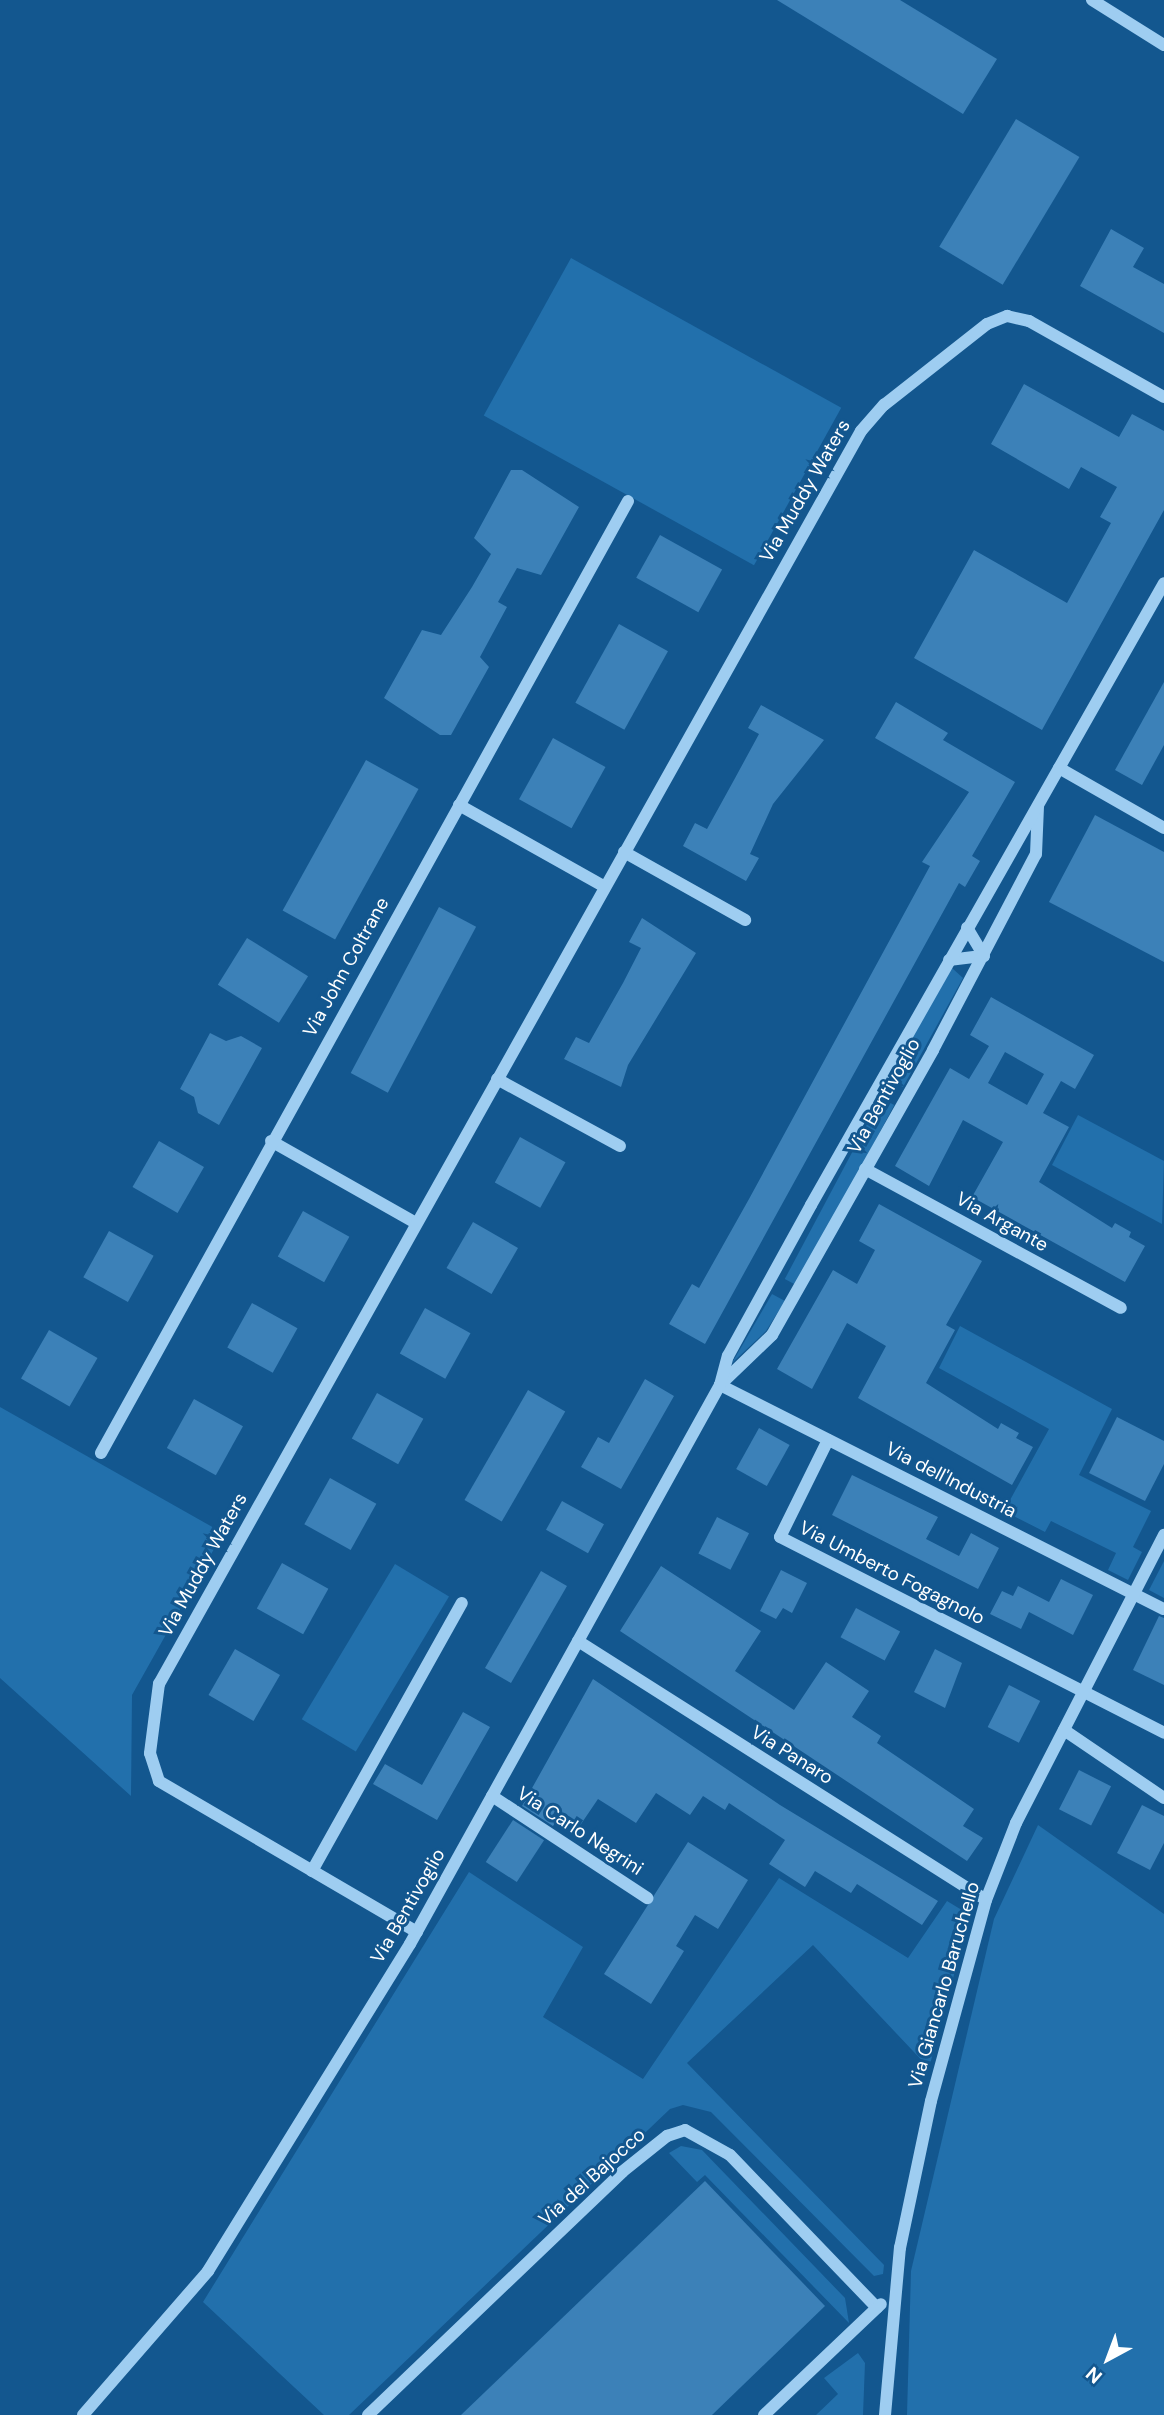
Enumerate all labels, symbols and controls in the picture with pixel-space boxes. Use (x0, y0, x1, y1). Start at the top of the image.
street label: Via Muddy Waters (755, 416, 855, 566)
street label: Via John Coltrane (298, 893, 394, 1041)
street label: Via Bentivoglio (843, 1034, 925, 1158)
street label: Via Argante (952, 1187, 1052, 1257)
street label: Via dell'Industria (882, 1437, 1020, 1523)
street label: Via Muddy Waters (154, 1489, 252, 1641)
street label: Via Umberto Fogagnolo (795, 1516, 989, 1630)
street label: Via Panaro (747, 1721, 837, 1789)
street label: Via Carlo Negrini (513, 1782, 647, 1880)
street label: Via Bentivoglio (366, 1844, 450, 1968)
street label: Via Giancarlo Baruchello (904, 1879, 984, 2091)
street label: Via del Bajocco (534, 2123, 650, 2231)
north arrow (1073, 2324, 1143, 2394)
text: N (1080, 2361, 1107, 2389)

